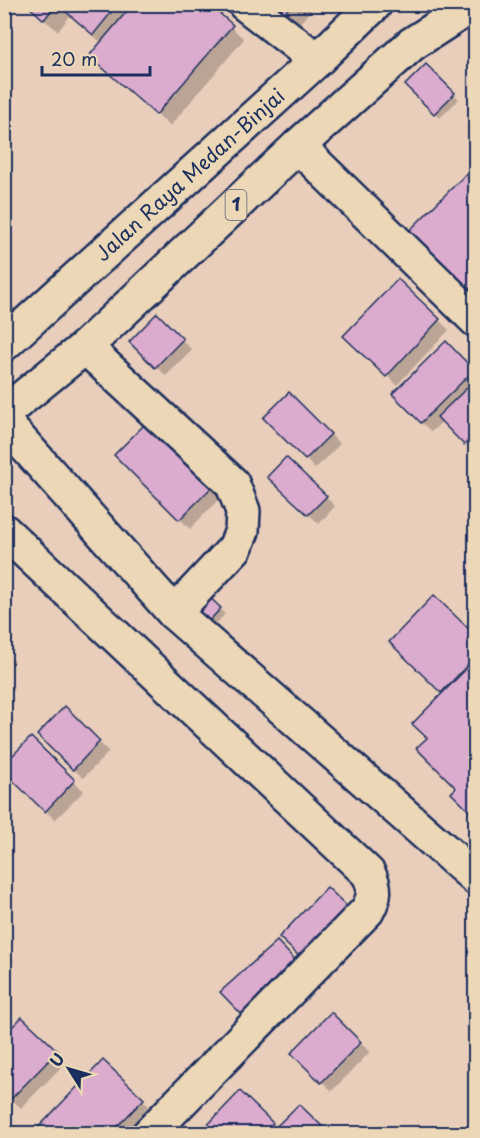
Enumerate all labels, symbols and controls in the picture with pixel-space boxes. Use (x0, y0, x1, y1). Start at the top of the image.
scale bar (42, 39, 150, 77)
text: 20 m (51, 45, 97, 72)
street label: Jalan Raya Medan-Binjai (88, 81, 291, 268)
road number: 1 (226, 190, 246, 220)
north arrow (39, 1039, 99, 1099)
text: U (43, 1047, 69, 1071)

